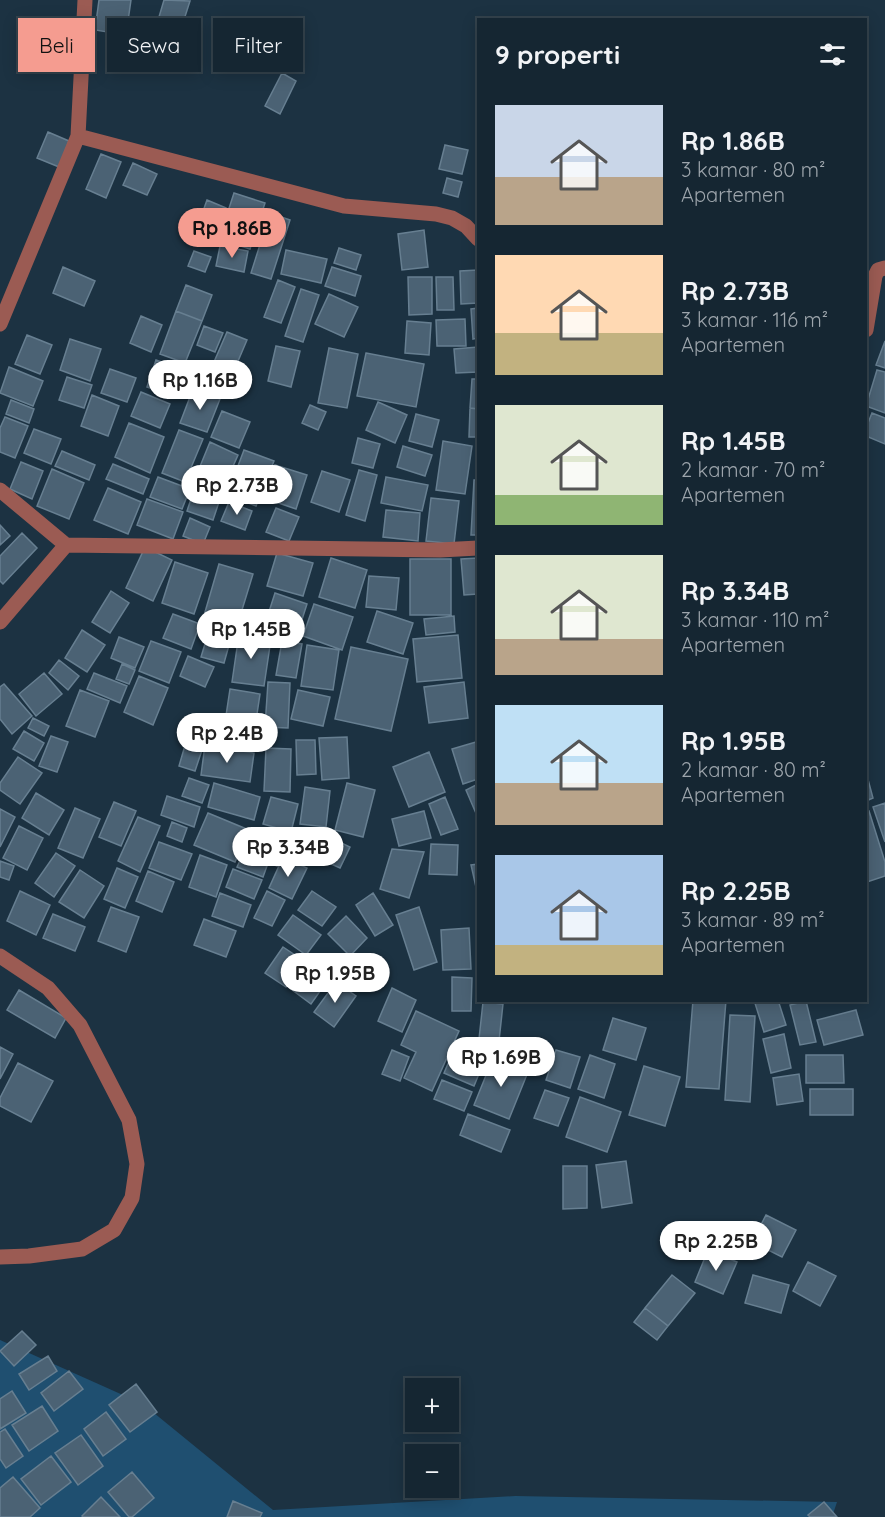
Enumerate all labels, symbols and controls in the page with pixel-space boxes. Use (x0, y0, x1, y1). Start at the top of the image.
chip: Beli (18, 18, 95, 72)
chip: Sewa (107, 18, 201, 72)
chip: Filter (213, 18, 303, 72)
text: 9 properti (495, 38, 620, 71)
icon: filters (816, 38, 849, 71)
text: Rp 1.86B (681, 124, 785, 157)
icon: home (543, 129, 615, 201)
text: 3 kamar · 80 m² (681, 157, 825, 182)
text: Apartemen (681, 182, 785, 207)
pin: Rp 1.86B (170, 208, 294, 259)
text: Rp 1.86B (192, 215, 272, 240)
text: Rp 2.73B (681, 274, 789, 307)
icon: home (543, 279, 615, 351)
text: 3 kamar · 116 m² (681, 307, 828, 332)
text: Apartemen (681, 332, 785, 357)
pin: Rp 1.16B (138, 360, 262, 411)
text: Rp 1.16B (162, 367, 238, 392)
text: Rp 1.45B (681, 424, 786, 457)
icon: home (543, 429, 615, 501)
text: 2 kamar · 70 m² (681, 457, 825, 482)
pin: Rp 2.73B (175, 465, 299, 516)
text: Rp 2.73B (195, 472, 279, 497)
text: Apartemen (681, 482, 785, 507)
text: Rp 3.34B (681, 574, 789, 607)
icon: home (543, 579, 615, 651)
text: 3 kamar · 110 m² (681, 607, 829, 632)
pin: Rp 1.45B (189, 609, 313, 660)
text: Rp 1.45B (211, 616, 291, 641)
text: Apartemen (681, 632, 785, 657)
pin: Rp 2.4B (172, 713, 282, 764)
text: Rp 2.4B (191, 720, 263, 745)
text: Rp 1.95B (681, 724, 786, 757)
icon: home (543, 729, 615, 801)
text: 2 kamar · 80 m² (681, 757, 826, 782)
text: Apartemen (681, 782, 785, 807)
pin: Rp 3.34B (226, 827, 350, 878)
text: Rp 3.34B (246, 834, 330, 859)
text: Rp 2.25B (681, 874, 791, 907)
icon: home (543, 879, 615, 951)
text: 3 kamar · 89 m² (681, 907, 825, 932)
text: Apartemen (681, 932, 785, 957)
pin: Rp 1.95B (273, 953, 397, 1004)
text: Rp 1.95B (295, 960, 375, 985)
pin: Rp 1.69B (439, 1037, 563, 1088)
text: Rp 1.69B (461, 1044, 541, 1069)
pin: Rp 2.25B (654, 1221, 778, 1272)
text: Rp 2.25B (674, 1228, 758, 1253)
map controls (405, 1378, 459, 1498)
button: + (405, 1378, 459, 1432)
button: − (405, 1444, 459, 1498)

